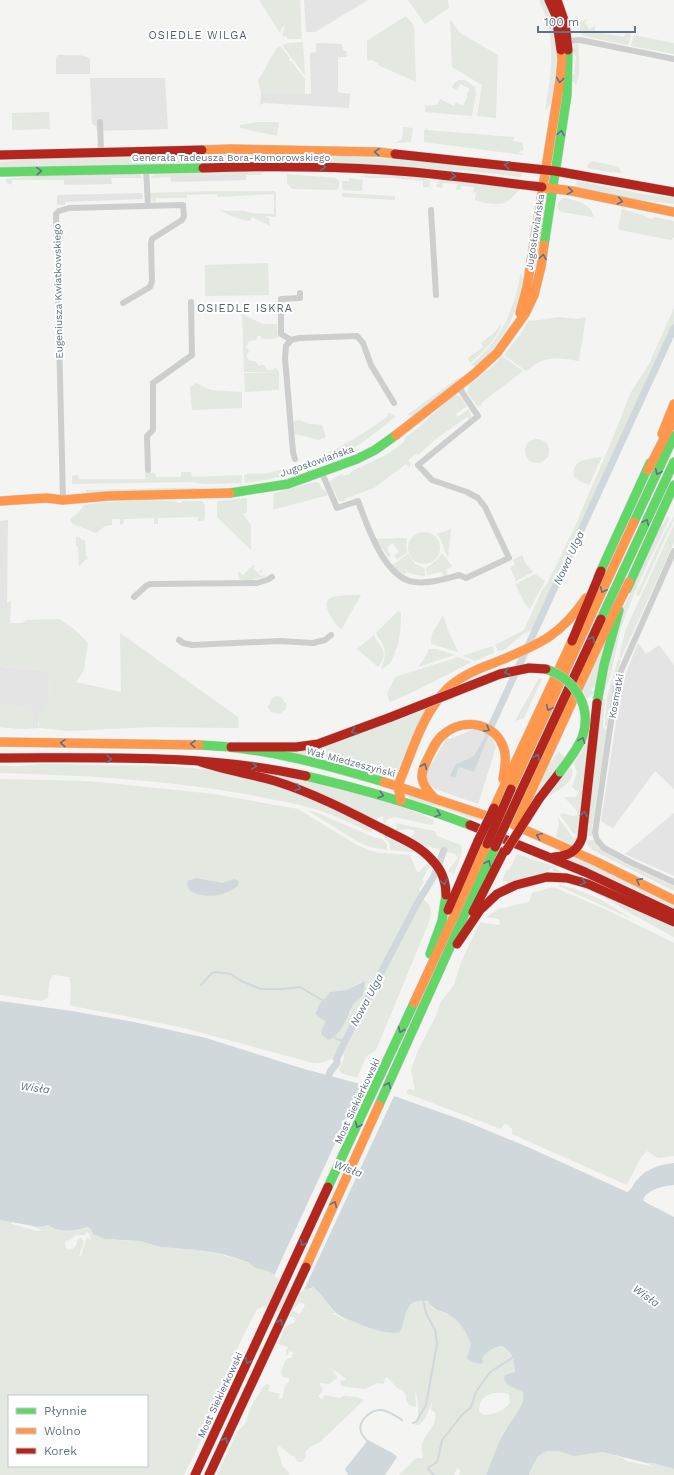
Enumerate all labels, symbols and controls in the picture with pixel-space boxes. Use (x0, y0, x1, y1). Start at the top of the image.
scale bar (538, 8, 635, 34)
text: 100 m (544, 15, 579, 29)
district label: OSIEDLE WILGA (149, 29, 247, 42)
one-way arrow (556, 77, 565, 83)
one-way arrow (556, 130, 565, 136)
one-way arrow (374, 148, 380, 157)
street label: Generała Tadeusza Bora-Komorowskiego (132, 152, 330, 163)
one-way arrow (504, 161, 510, 170)
one-way arrow (320, 163, 326, 172)
one-way arrow (36, 167, 42, 175)
one-way arrow (450, 172, 456, 181)
one-way arrow (567, 186, 573, 195)
street label: Jugosłowiańska (524, 193, 547, 271)
one-way arrow (617, 196, 623, 205)
street label: Eugeniusza Kwiatkowskiego (51, 223, 65, 359)
one-way arrow (538, 254, 547, 260)
district label: OSIEDLE ISKRA (197, 302, 293, 315)
street label: Jugosłowiańska (279, 443, 356, 479)
one-way arrow (655, 467, 663, 475)
one-way arrow (642, 518, 650, 525)
water label: Nowa Ulga (551, 529, 587, 587)
one-way arrow (600, 585, 608, 593)
one-way arrow (587, 636, 595, 644)
one-way arrow (504, 667, 511, 676)
street label: Kosmatki (607, 673, 625, 719)
one-way arrow (546, 703, 554, 711)
one-way arrow (483, 724, 490, 731)
one-way arrow (351, 727, 358, 735)
one-way arrow (577, 736, 585, 743)
one-way arrow (60, 739, 66, 747)
one-way arrow (190, 740, 196, 748)
street label: Wał Miedzeszyński (305, 745, 397, 779)
one-way arrow (106, 754, 112, 763)
one-way arrow (532, 754, 540, 762)
one-way arrow (251, 761, 257, 770)
one-way arrow (419, 763, 427, 770)
one-way arrow (294, 784, 301, 792)
one-way arrow (377, 790, 384, 799)
one-way arrow (434, 809, 441, 818)
one-way arrow (580, 811, 589, 817)
one-way arrow (536, 833, 544, 841)
one-way arrow (483, 859, 491, 867)
one-way arrow (579, 877, 586, 886)
one-way arrow (440, 879, 448, 886)
one-way arrow (636, 879, 644, 886)
water label: Nowa Ulga (348, 971, 386, 1028)
one-way arrow (398, 1026, 406, 1033)
street label: Most Siekierkowski (332, 1056, 382, 1146)
water label: Wisła (19, 1080, 51, 1097)
one-way arrow (383, 1082, 391, 1089)
one-way arrow (354, 1121, 362, 1128)
water label: Wisła (332, 1158, 364, 1180)
one-way arrow (329, 1200, 337, 1208)
one-way arrow (300, 1239, 308, 1246)
water label: Wisła (630, 1282, 662, 1310)
one-way arrow (276, 1319, 284, 1326)
street label: Most Siekierkowski (195, 1350, 245, 1440)
one-way arrow (245, 1357, 253, 1364)
legend (8, 1395, 148, 1467)
text: Płynnie (44, 1404, 87, 1418)
text: Wolno (44, 1424, 81, 1438)
one-way arrow (220, 1436, 228, 1444)
text: Korek (44, 1444, 77, 1458)

